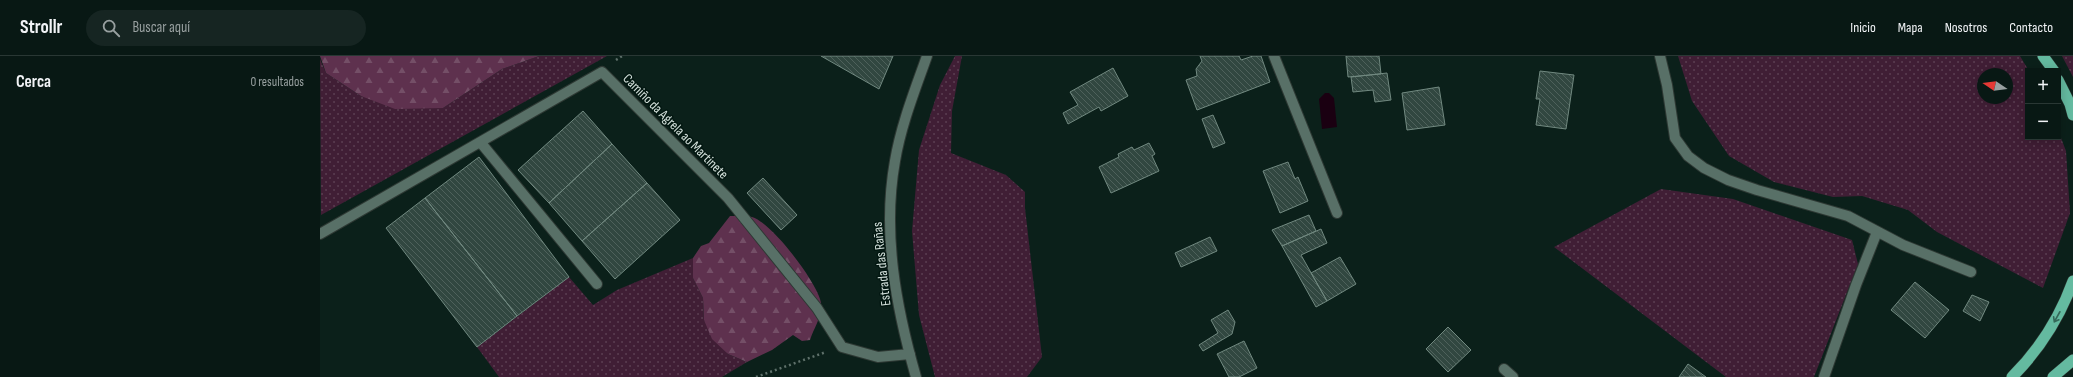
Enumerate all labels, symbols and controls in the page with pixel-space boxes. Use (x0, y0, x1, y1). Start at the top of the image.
search box (86, 10, 366, 46)
text: Strollr (20, 16, 62, 39)
icon: search (100, 17, 122, 39)
text: Buscar aquí (132, 18, 190, 37)
text: Inicio (1850, 19, 1876, 36)
text: Mapa (1898, 19, 1923, 36)
text: Nosotros (1945, 19, 1987, 36)
text: Contacto (2009, 19, 2053, 36)
north arrow (1977, 68, 2013, 104)
map controls (2025, 68, 2061, 140)
button: + (2025, 68, 2061, 104)
street label: Camiño da Agrela ao Martinete (619, 70, 732, 183)
text: Cerca (16, 72, 51, 92)
text: 0 resultados (250, 74, 304, 90)
button: − (2025, 104, 2061, 140)
street label: Estrada das Rañas (869, 221, 894, 307)
one-way arrow (2052, 311, 2060, 323)

